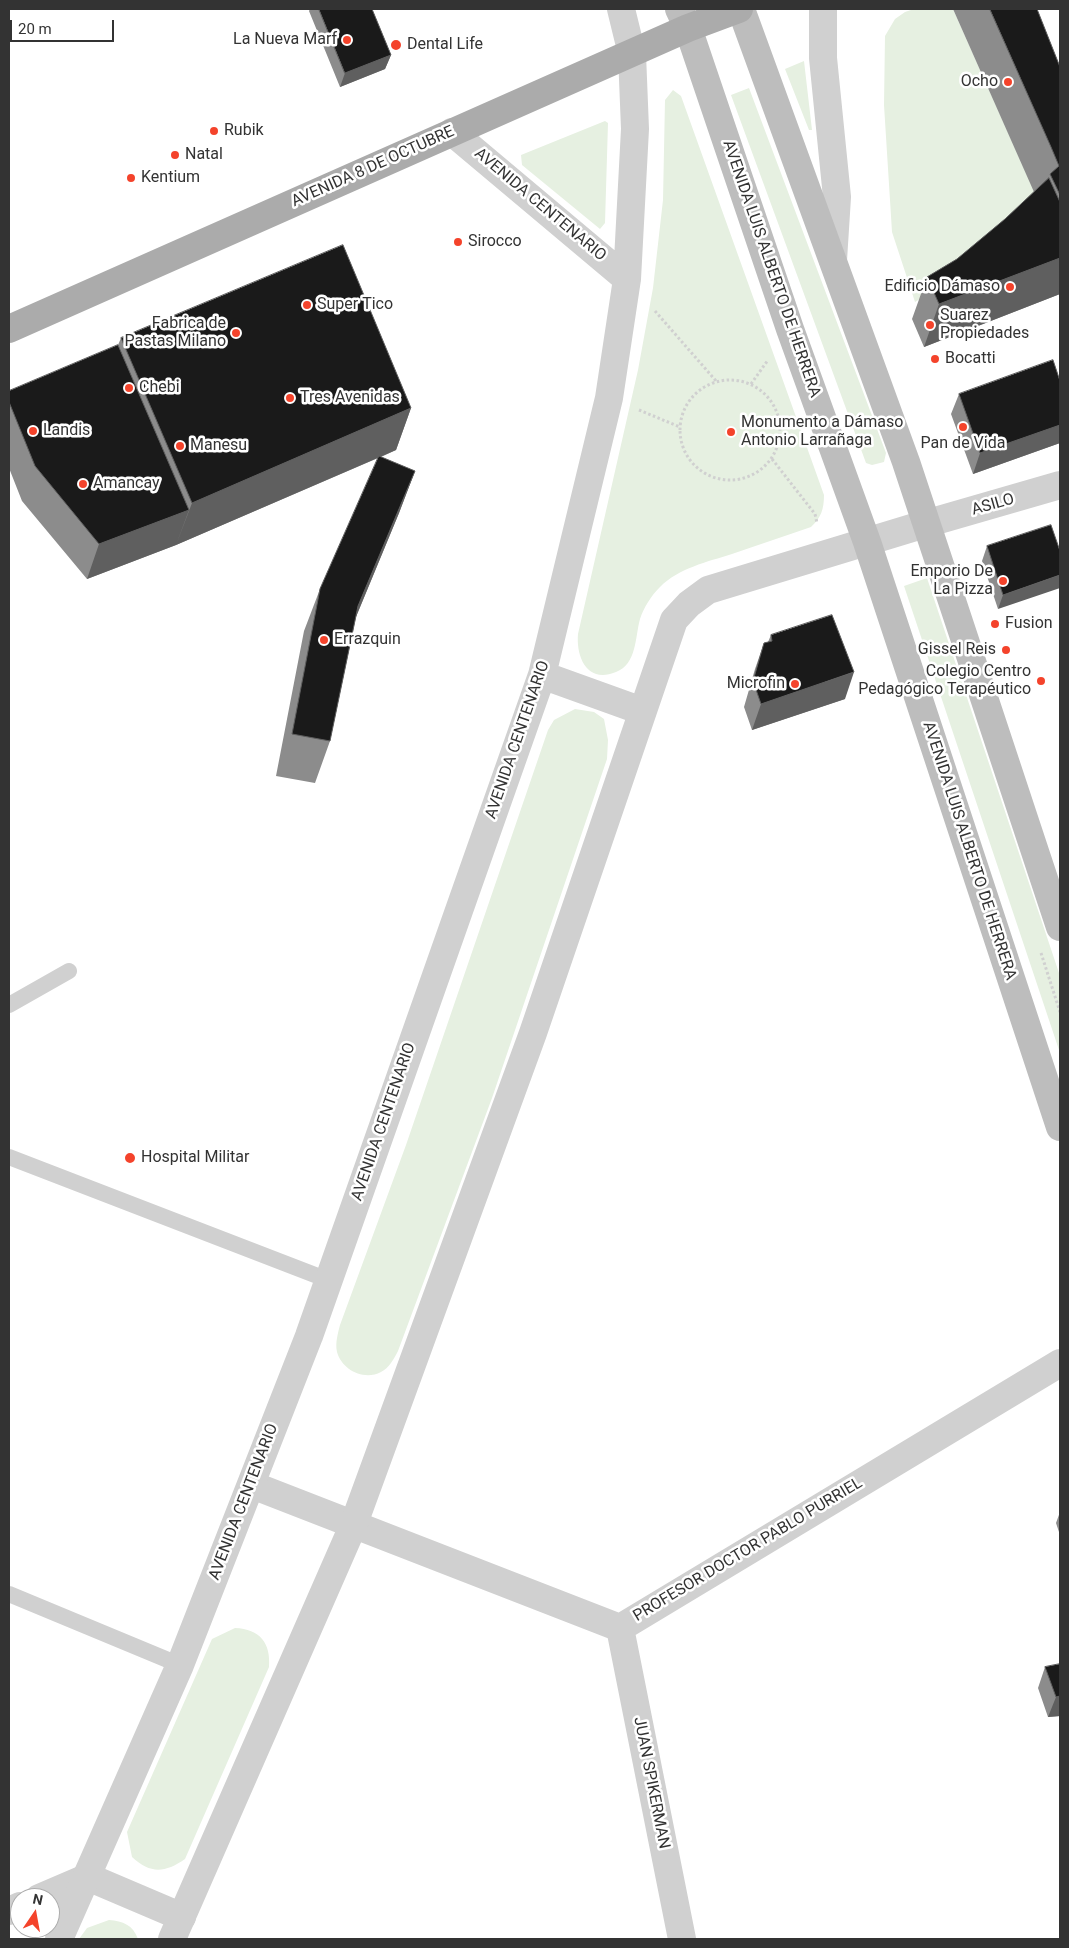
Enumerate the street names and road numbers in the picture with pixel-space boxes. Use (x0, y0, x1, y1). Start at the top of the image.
street label: AVENIDA 8 DE OCTUBRE (289, 122, 457, 212)
street label: AVENIDA LUIS ALBERTO DE HERRERA (718, 138, 824, 400)
street label: AVENIDA CENTENARIO (470, 144, 610, 266)
street label: ASILO (969, 490, 1017, 520)
street label: AVENIDA CENTENARIO (482, 658, 554, 822)
street label: AVENIDA LUIS ALBERTO DE HERRERA (918, 719, 1020, 983)
street label: AVENIDA CENTENARIO (348, 1040, 420, 1204)
street label: AVENIDA CENTENARIO (205, 1421, 283, 1583)
street label: PROFESOR DOCTOR PABLO PURRIEL (630, 1474, 866, 1626)
street label: JUAN SPIKERMAN (629, 1716, 673, 1850)

